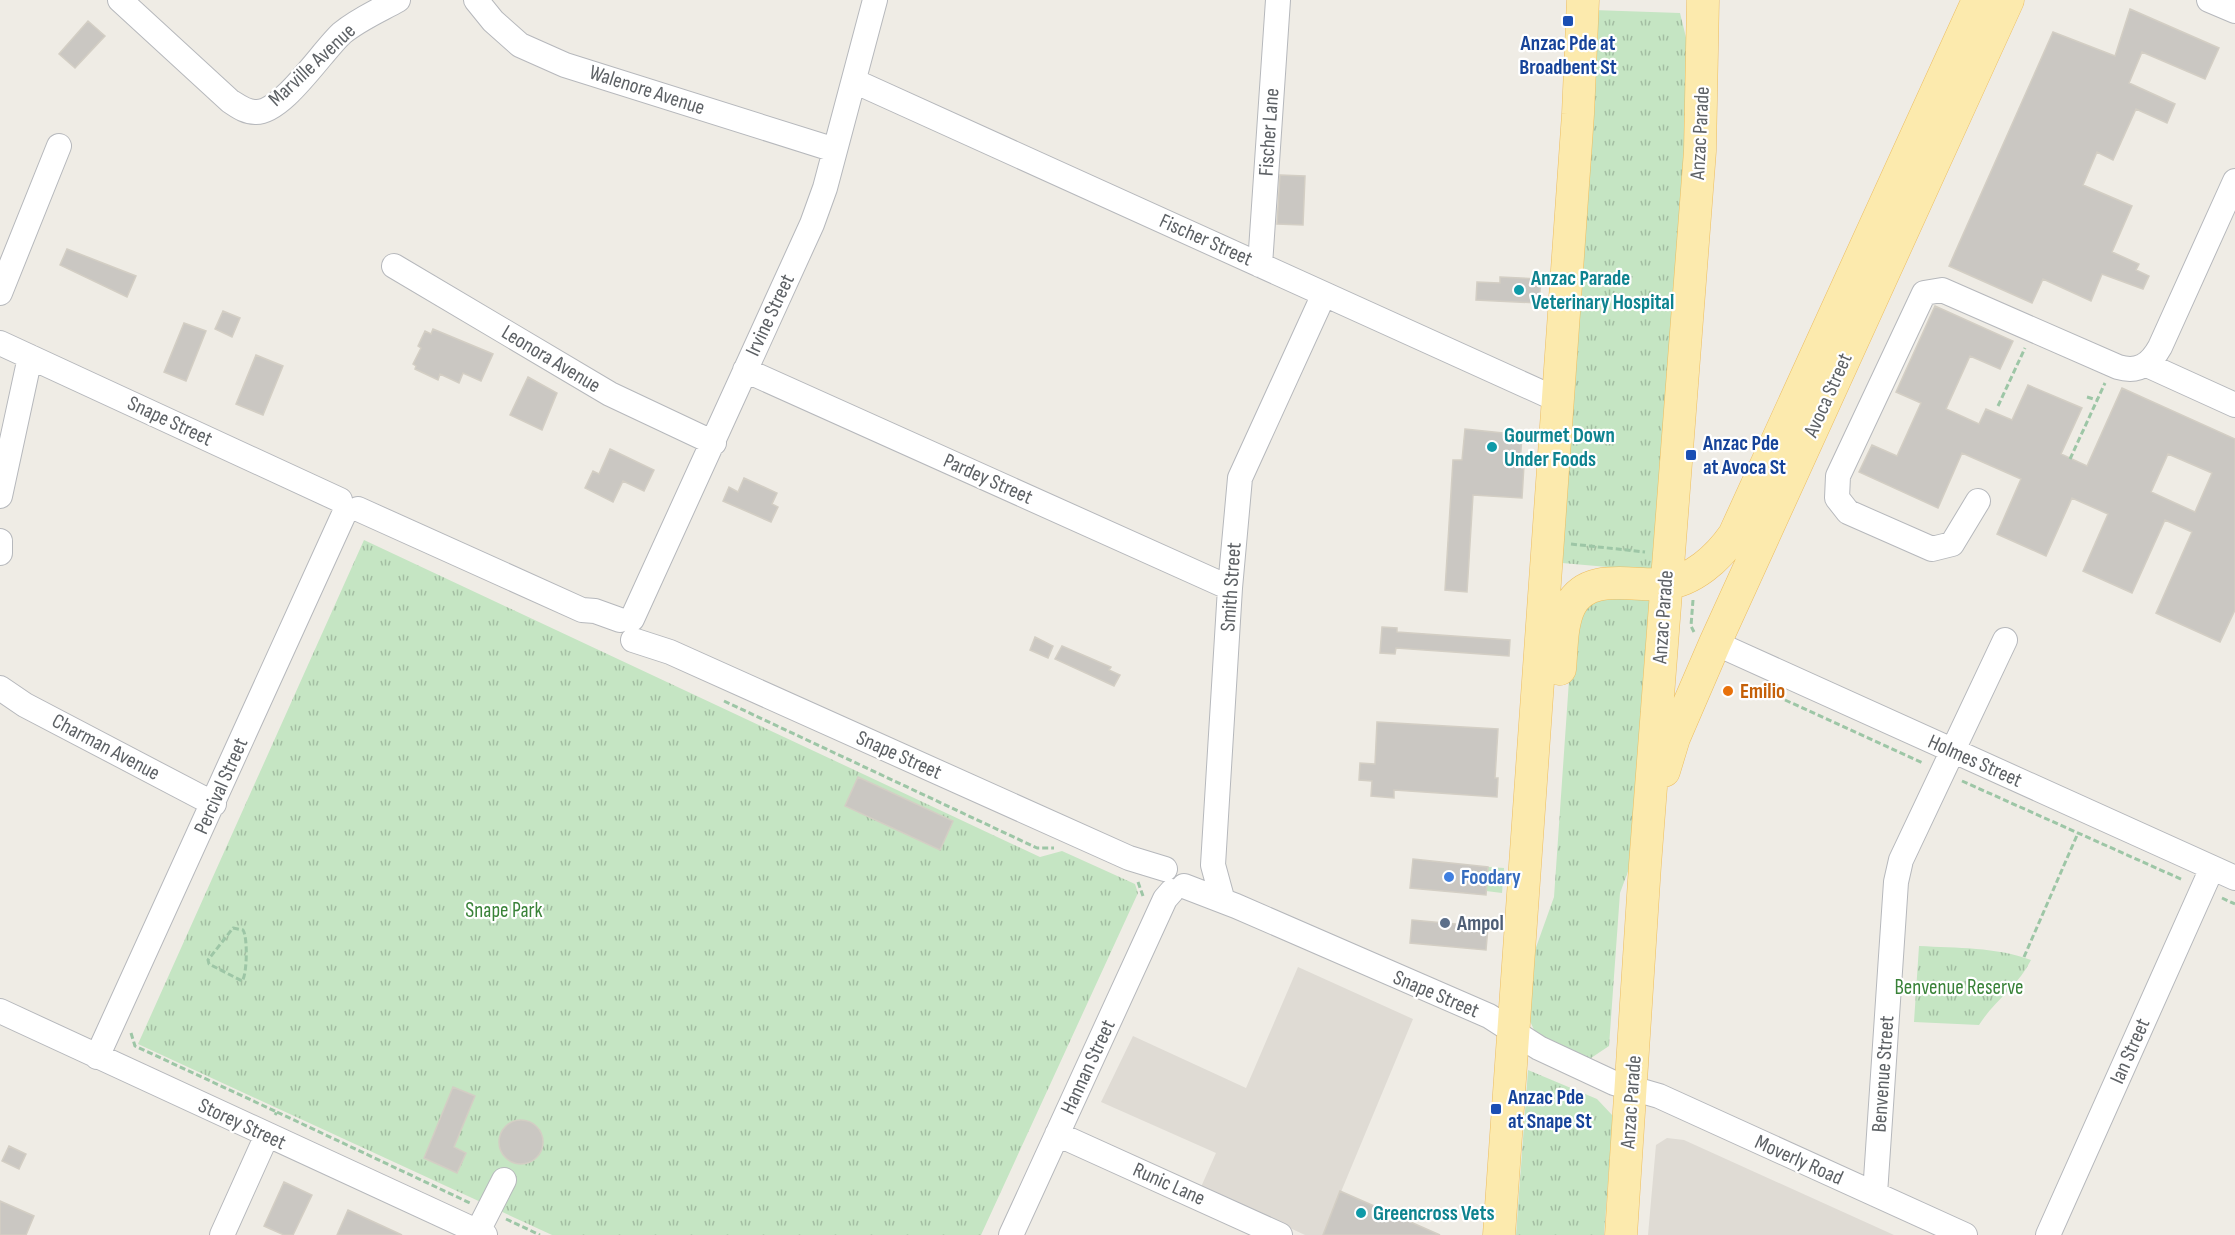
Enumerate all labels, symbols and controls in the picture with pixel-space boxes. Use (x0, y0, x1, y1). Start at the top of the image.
marker: Anzac Pde at Broadbent St (1561, 14, 1575, 28)
street label: Marville Avenue (263, 18, 361, 112)
place label: Anzac Pde at Broadbent St (1519, 31, 1617, 80)
street label: Walenore Avenue (586, 60, 708, 120)
street label: Anzac Parade (1685, 86, 1715, 181)
street label: Fischer Lane (1253, 87, 1285, 177)
street label: Fischer Street (1156, 208, 1256, 272)
place label: Anzac Parade Veterinary Hospital (1530, 266, 1674, 315)
street label: Irvine Street (740, 270, 800, 360)
marker: Anzac Parade Veterinary Hospital (1512, 283, 1526, 297)
street label: Leonora Avenue (497, 320, 605, 398)
street label: Avoca Street (1798, 349, 1858, 442)
street label: Snape Street (124, 390, 216, 452)
place label: Gourmet Down Under Foods (1504, 423, 1615, 472)
place label: Anzac Pde at Avoca St (1702, 431, 1786, 480)
marker: Gourmet Down Under Foods (1485, 440, 1499, 454)
street label: Pardey Street (939, 448, 1037, 510)
marker: Anzac Pde at Avoca St (1684, 448, 1698, 462)
street label: Smith Street (1215, 542, 1247, 632)
street label: Anzac Parade (1647, 570, 1679, 665)
place label: Emilio (1740, 679, 1785, 704)
marker: Emilio (1721, 684, 1735, 698)
street label: Charman Avenue (48, 708, 164, 786)
street label: Snape Street (852, 725, 946, 785)
street label: Holmes Street (1924, 729, 2026, 793)
street label: Percival Street (189, 734, 253, 838)
place label: Foodary (1461, 865, 1521, 890)
marker: Foodary (1442, 870, 1456, 884)
park label: Snape Park (465, 898, 543, 923)
place label: Ampol (1456, 911, 1504, 936)
marker: Ampol (1438, 916, 1452, 930)
street label: Snape Street (1389, 965, 1483, 1023)
park label: Benvenue Reserve (1894, 975, 2024, 1000)
street label: Ian Street (2105, 1014, 2155, 1088)
street label: Benvenue Street (1866, 1015, 1900, 1133)
street label: Hannan Street (1055, 1016, 1121, 1118)
street label: Anzac Parade (1615, 1055, 1647, 1150)
place label: Anzac Pde at Snape St (1507, 1085, 1592, 1134)
street label: Storey Street (194, 1093, 290, 1155)
marker: Anzac Pde at Snape St (1489, 1102, 1503, 1116)
street label: Moverly Road (1751, 1130, 1847, 1190)
street label: Runic Lane (1129, 1157, 1209, 1211)
place label: Greencross Vets (1373, 1201, 1494, 1226)
marker: Greencross Vets (1354, 1206, 1368, 1220)

